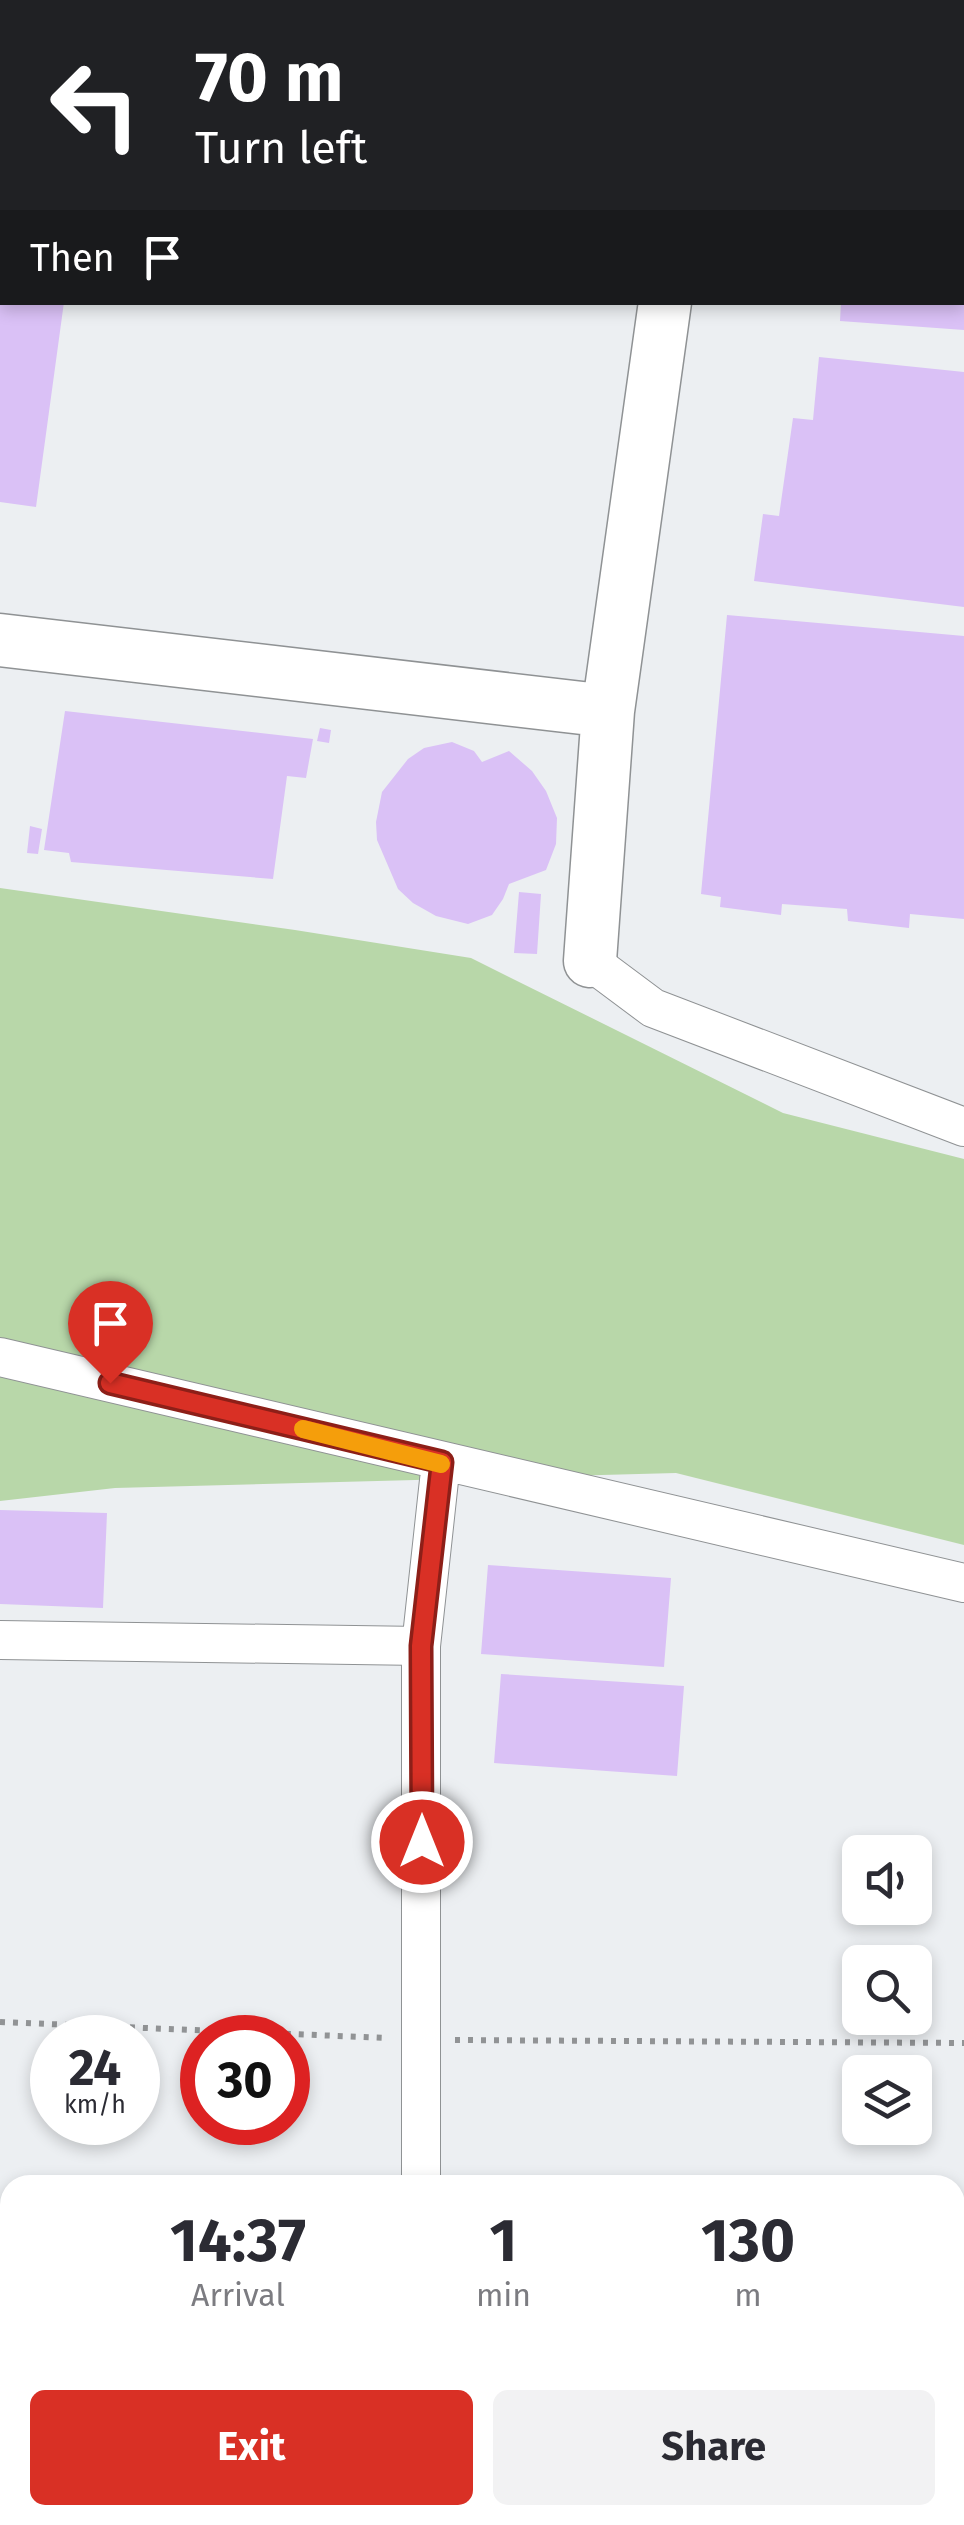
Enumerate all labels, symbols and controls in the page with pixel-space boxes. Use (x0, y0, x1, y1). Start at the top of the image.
text: 70 m (195, 36, 344, 120)
icon: left (30, 40, 160, 170)
text: Turn left (195, 121, 367, 175)
icon: arrive (135, 230, 190, 285)
text: Then (30, 235, 115, 281)
pin (68, 1281, 153, 1384)
icon: arrive (83, 1296, 138, 1351)
position arrow (370, 1790, 474, 1894)
map controls (842, 1835, 932, 2145)
button: sound (842, 1835, 932, 1925)
button: search (842, 1945, 932, 2035)
speed limit sign: 30 (180, 2015, 310, 2145)
text: 24 (69, 2038, 121, 2098)
button: layers (842, 2055, 932, 2145)
text: km/h (64, 2090, 126, 2120)
text: 14:37 (170, 2205, 306, 2277)
text: 1 (490, 2205, 517, 2277)
text: 130 (701, 2205, 795, 2277)
text: Arrival (191, 2276, 285, 2314)
text: min (476, 2276, 531, 2314)
text: m (734, 2276, 762, 2314)
button: Exit (30, 2390, 473, 2505)
button: Share (493, 2390, 935, 2505)

